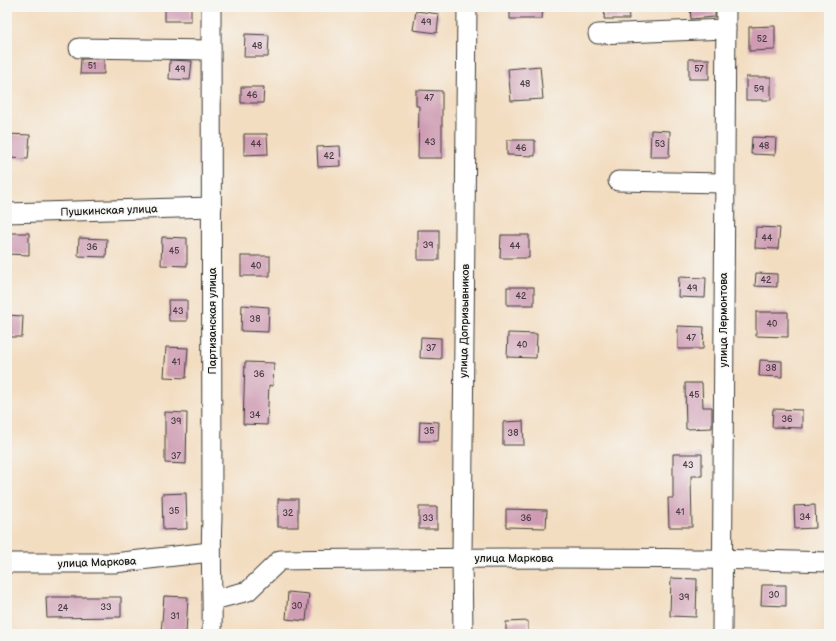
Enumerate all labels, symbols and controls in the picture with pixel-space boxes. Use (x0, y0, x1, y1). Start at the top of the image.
house number: 49 (421, 17, 431, 28)
house number: 52 (757, 34, 768, 45)
house number: 48 (252, 41, 262, 52)
house number: 51 (88, 61, 96, 72)
house number: 49 (175, 64, 185, 75)
house number: 57 (694, 64, 704, 75)
house number: 48 (520, 79, 530, 90)
house number: 59 (754, 84, 764, 95)
house number: 46 (247, 90, 258, 101)
house number: 47 (424, 93, 435, 104)
house number: 43 (424, 137, 436, 148)
house number: 44 (251, 139, 262, 150)
house number: 53 (655, 139, 666, 150)
house number: 48 (759, 141, 769, 152)
house number: 46 (516, 143, 527, 154)
house number: 42 (324, 151, 335, 162)
street label: Пушкинская улица (60, 202, 158, 219)
house number: 44 (762, 233, 773, 244)
house number: 39 (423, 240, 433, 251)
house number: 44 (510, 241, 521, 252)
house number: 36 (86, 242, 98, 253)
house number: 45 (169, 246, 179, 257)
house number: 40 (251, 261, 261, 272)
street label: улица Допризывников (457, 264, 472, 378)
street label: Партизанская улица (206, 267, 219, 375)
street label: улица Лермонтова (717, 272, 730, 367)
house number: 42 (761, 275, 772, 286)
house number: 49 (687, 283, 697, 294)
house number: 42 (516, 291, 527, 302)
house number: 43 (172, 306, 184, 317)
house number: 38 (250, 314, 260, 325)
house number: 40 (767, 319, 777, 330)
house number: 47 (686, 333, 697, 344)
house number: 40 (517, 340, 527, 351)
house number: 37 (426, 343, 437, 354)
house number: 41 (172, 357, 180, 368)
house number: 38 (766, 363, 776, 374)
house number: 36 (253, 369, 265, 380)
house number: 45 (689, 390, 699, 401)
house number: 34 (249, 410, 261, 421)
house number: 36 (781, 414, 793, 425)
house number: 39 (171, 416, 181, 427)
house number: 35 (424, 426, 434, 437)
house number: 38 (508, 428, 518, 439)
house number: 37 (171, 451, 182, 462)
house number: 43 (682, 460, 694, 471)
house number: 35 (169, 506, 179, 517)
house number: 41 (676, 507, 684, 518)
house number: 32 (283, 508, 294, 519)
house number: 34 (799, 512, 811, 523)
house number: 33 (422, 513, 434, 524)
house number: 36 (520, 513, 532, 524)
street label: улица Маркова (475, 552, 554, 565)
street label: улица Маркова (57, 555, 137, 570)
house number: 30 (769, 590, 779, 601)
house number: 39 (679, 592, 689, 603)
house number: 30 (292, 601, 302, 612)
house number: 33 (100, 602, 112, 613)
house number: 24 (58, 603, 69, 614)
house number: 31 (170, 611, 180, 622)

